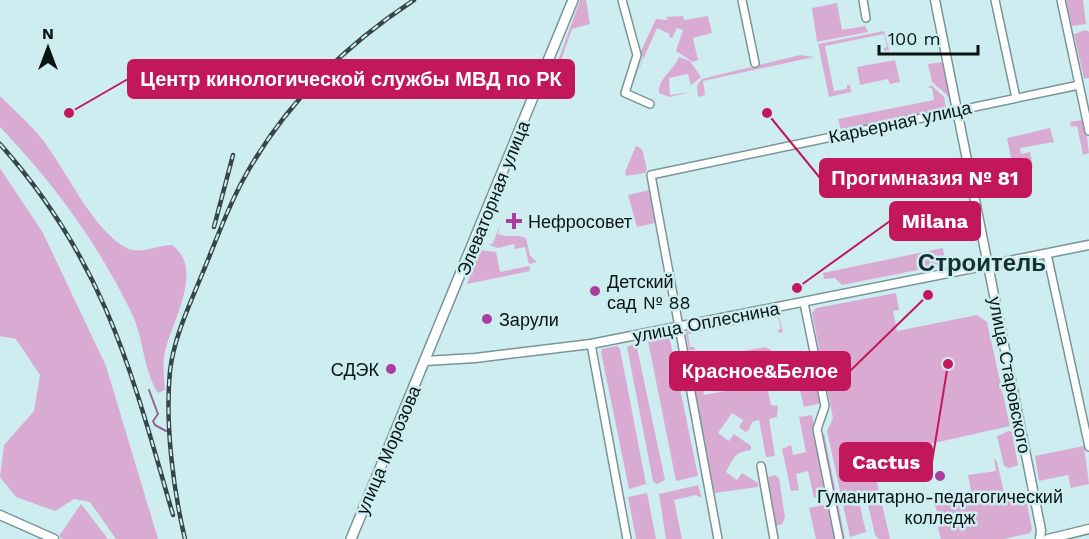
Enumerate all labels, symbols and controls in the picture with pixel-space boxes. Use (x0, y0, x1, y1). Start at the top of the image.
north arrow (18, 18, 78, 78)
scale bar (879, 18, 978, 56)
text: N (42, 24, 54, 43)
text: 100 m (888, 28, 941, 49)
callout: Центр кинологической службы МВД по РК (128, 60, 574, 98)
text: Центр кинологической службы МВД по РК (140, 67, 562, 91)
street label: Карьерная улица (827, 96, 974, 147)
street label: Элеваторная улица (452, 117, 534, 279)
callout: Прогимназия № 81 (820, 159, 1031, 197)
text: Прогимназия № 81 (831, 166, 1019, 190)
callout: Milana (890, 202, 980, 240)
text: Milana (902, 209, 969, 233)
place label: Нефросовет (528, 211, 632, 232)
marker: Нефросовет (505, 212, 523, 230)
district label: Строитель (918, 249, 1046, 277)
place label: Детский сад № 88 (607, 271, 691, 313)
marker: Детский сад № 88 (588, 284, 602, 298)
street label: улица Старовского (984, 295, 1036, 455)
street label: улица Оплеснина (631, 297, 782, 347)
place label: Зарули (499, 309, 559, 330)
marker: Зарули (480, 312, 494, 326)
callout: Красное&Белое (670, 352, 850, 390)
place label: СДЭК (331, 359, 380, 380)
text: Красное&Белое (682, 359, 838, 383)
marker: СДЭК (384, 362, 398, 376)
street label: улица Морозова (351, 381, 425, 518)
callout: Cactus (840, 443, 932, 481)
text: Cactus (852, 450, 920, 474)
marker: Гуманитарно-педагогический колледж (933, 469, 947, 483)
place label: Гуманитарно-педагогический колледж (817, 486, 1063, 528)

